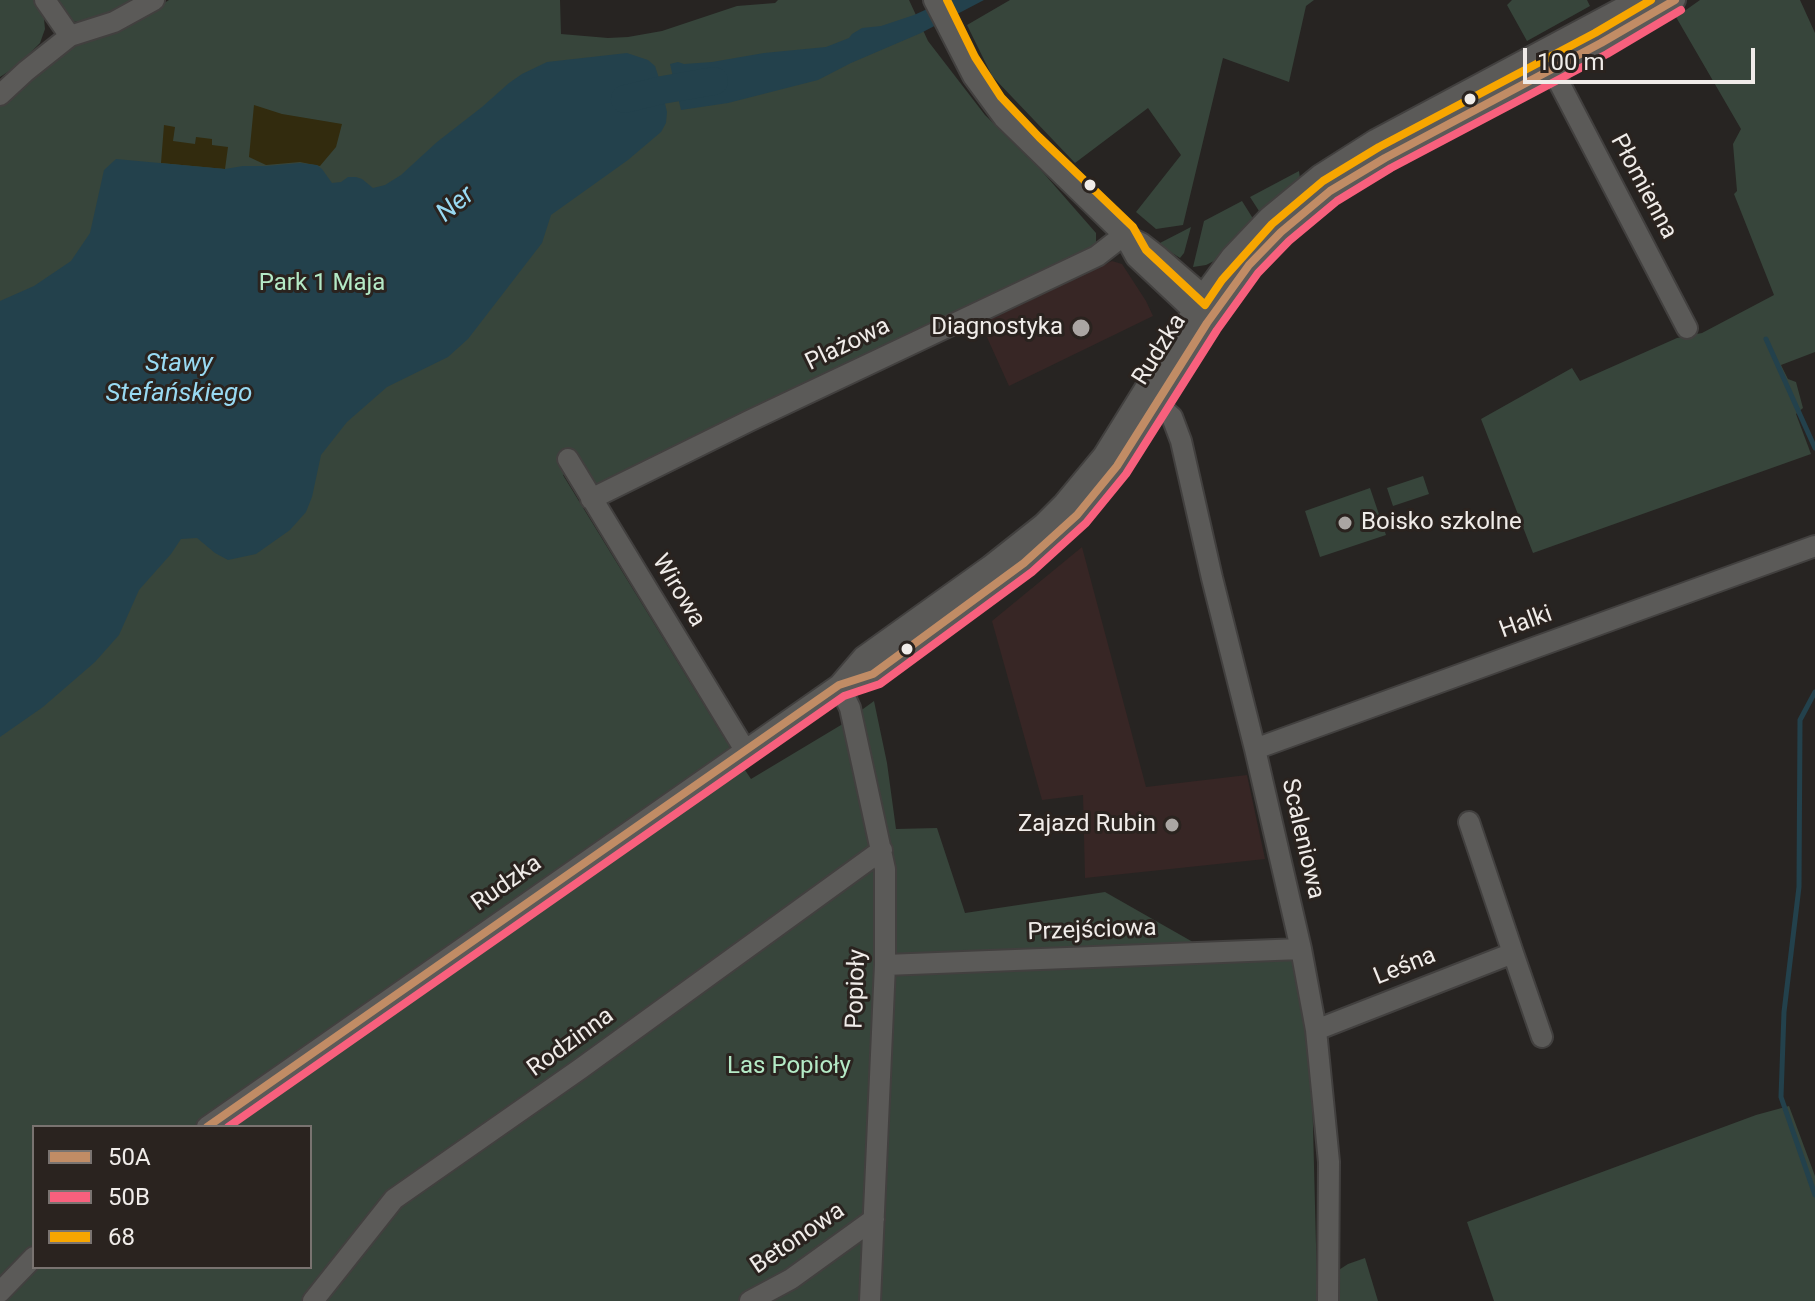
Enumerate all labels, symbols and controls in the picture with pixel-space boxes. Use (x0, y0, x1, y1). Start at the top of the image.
scale bar (1527, 32, 1759, 82)
text: 100 m (1537, 48, 1604, 76)
unlabelled marker (1462, 91, 1478, 107)
street label: Płomienna (1603, 130, 1683, 244)
unlabelled marker (1082, 177, 1098, 193)
water label: Ner (431, 180, 481, 230)
park label: Park 1 Maja (259, 270, 385, 298)
street label: Rudzka (1127, 309, 1193, 391)
street label: Plażowa (801, 312, 895, 378)
place label: Diagnostyka (931, 314, 1063, 342)
marker: Diagnostyka (1070, 317, 1092, 339)
water label: Stawy Stefańskiego (106, 348, 252, 410)
place label: Boisko szkolne (1361, 509, 1522, 537)
marker: Boisko szkolne (1336, 514, 1354, 532)
street label: Wirowa (645, 549, 711, 633)
street label: Halki (1496, 600, 1556, 646)
unlabelled marker (899, 641, 915, 657)
street label: Scaleniowa (1274, 776, 1330, 902)
place label: Zajazd Rubin (1018, 811, 1156, 839)
marker: Zajazd Rubin (1163, 816, 1181, 834)
street label: Rudzka (467, 850, 547, 918)
street label: Przejściowa (1027, 914, 1157, 948)
street label: Leśna (1370, 942, 1440, 992)
street label: Popioły (841, 949, 873, 1029)
street label: Rodzinna (522, 1002, 620, 1084)
park label: Las Popioły (727, 1053, 851, 1081)
legend (32, 1125, 312, 1269)
text: 50A (108, 1143, 151, 1171)
text: 50B (108, 1183, 150, 1211)
street label: Betonowa (746, 1197, 850, 1281)
text: 68 (108, 1223, 135, 1251)

